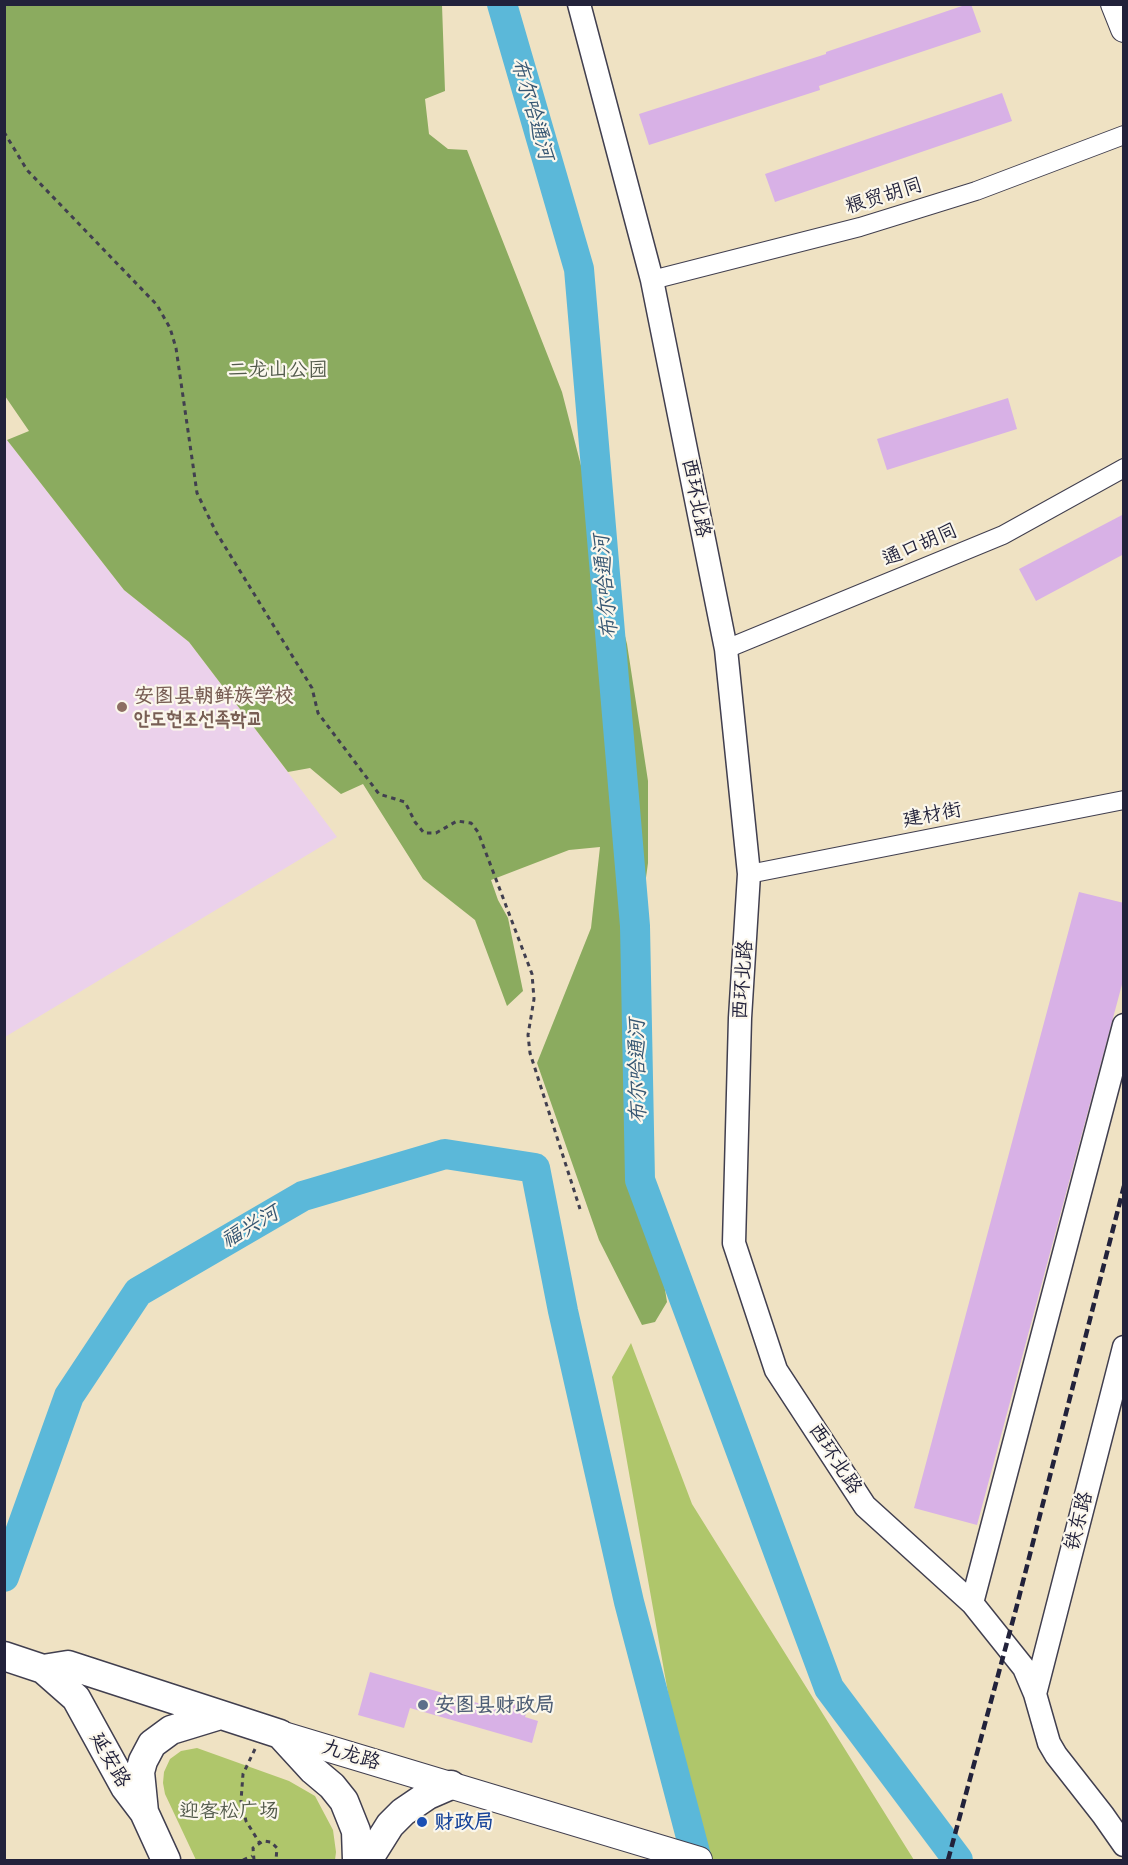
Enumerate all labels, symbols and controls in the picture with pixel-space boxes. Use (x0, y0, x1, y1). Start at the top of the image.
water label: 布尔哈通河 (505, 55, 559, 163)
street label: 粮贸胡同 (842, 173, 926, 219)
park label: 二龙山公园 (228, 358, 328, 382)
street label: 西环北路 (677, 456, 715, 540)
street label: 通口胡同 (878, 518, 962, 572)
water label: 布尔哈通河 (589, 534, 623, 640)
place label: 安图县朝鲜族学校 안도현조선족학교 (134, 684, 294, 731)
marker: 安图县朝鲜族学校 안도현조선족학교 (115, 700, 129, 714)
street label: 建材街 (900, 797, 964, 833)
street label: 西环北路 (728, 939, 758, 1021)
water label: 布尔哈通河 (624, 1018, 652, 1124)
water label: 福兴河 (216, 1200, 284, 1254)
street label: 西环北路 (803, 1419, 867, 1499)
street label: 铁东路 (1060, 1489, 1098, 1553)
place label: 安图县财政局 (435, 1693, 555, 1717)
marker: 安图县财政局 (416, 1698, 430, 1712)
street label: 延安路 (85, 1728, 135, 1792)
street label: 九龙路 (319, 1735, 383, 1775)
park label: 迎客松广场 (179, 1799, 279, 1823)
place label: 财政局 (434, 1810, 494, 1834)
marker: 财政局 (415, 1815, 429, 1829)

